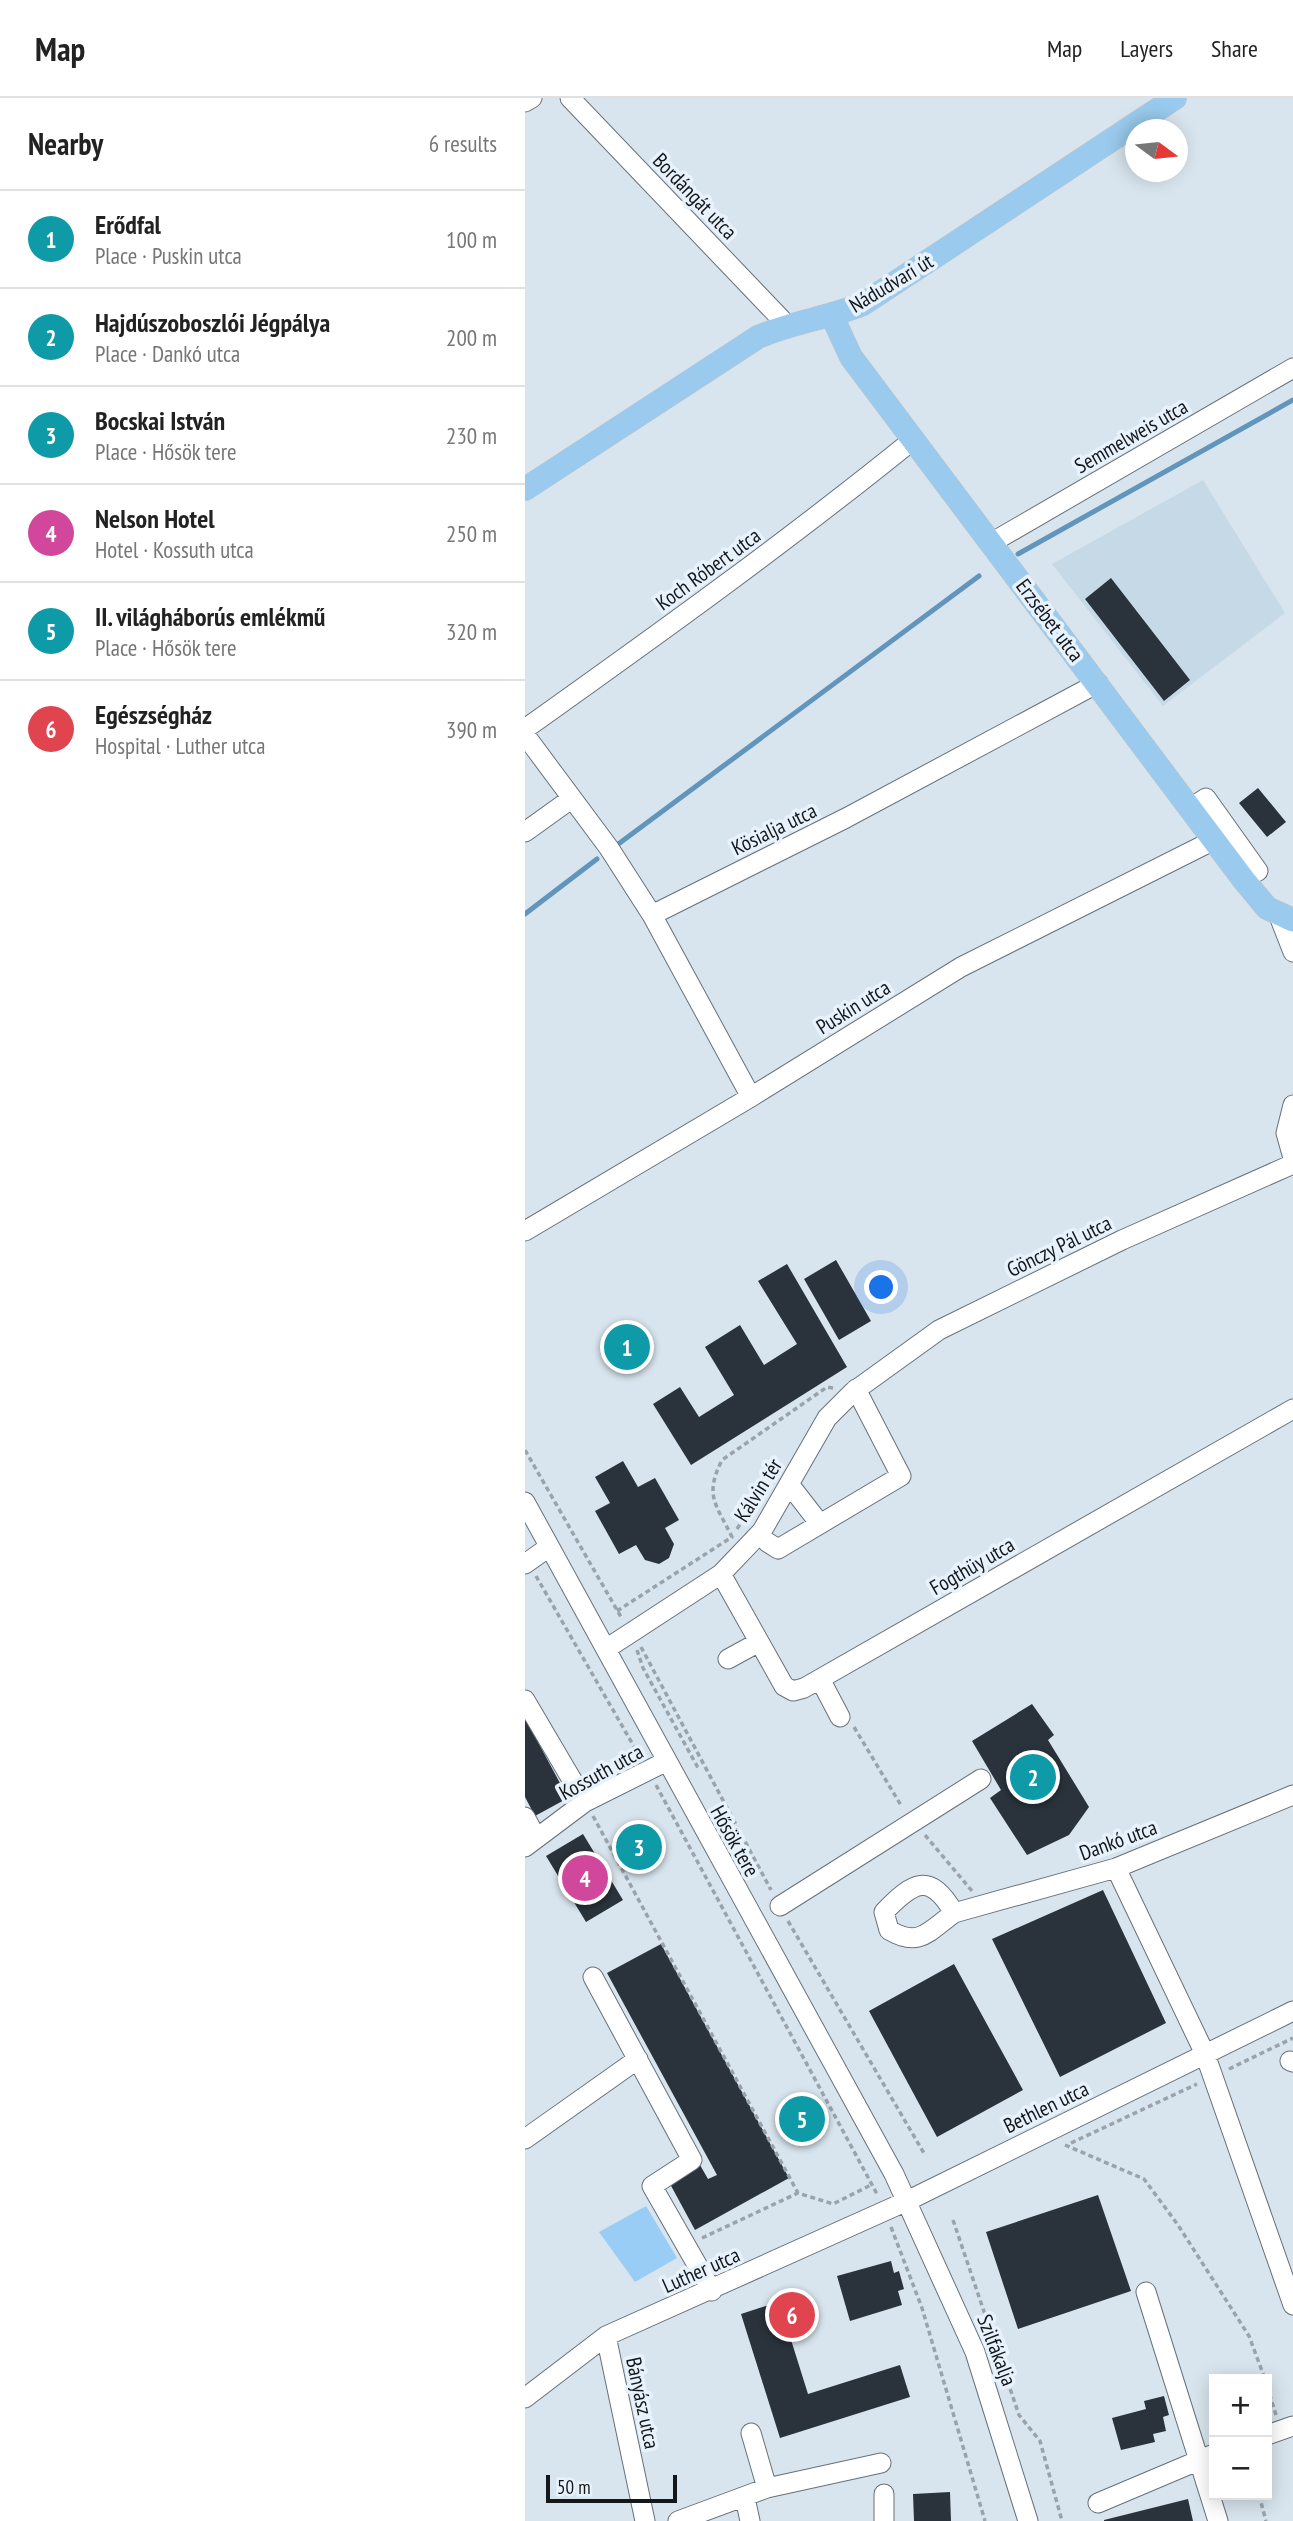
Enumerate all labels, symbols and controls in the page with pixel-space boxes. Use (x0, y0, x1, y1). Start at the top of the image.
text: Map (35, 27, 85, 70)
text: Map (1047, 33, 1082, 64)
text: Layers (1120, 33, 1173, 64)
text: Share (1211, 33, 1258, 64)
north arrow (1125, 119, 1188, 182)
text: Nearby (28, 124, 103, 163)
text: 6 results (429, 129, 497, 158)
street label: Bordángát utca (647, 147, 743, 245)
text: Erődfal (95, 208, 161, 241)
text: 1 (46, 225, 57, 254)
text: 100 m (446, 225, 497, 254)
text: Place · Puskin utca (95, 241, 242, 270)
street label: Nádudvari út (844, 247, 938, 319)
text: Hajdúszoboszlói Jégpálya (95, 306, 330, 339)
text: 2 (46, 323, 57, 352)
text: 200 m (446, 323, 497, 352)
text: Place · Dankó utca (95, 339, 240, 368)
street label: Semmelweis utca (1070, 393, 1192, 479)
text: Bocskai István (95, 404, 225, 437)
text: 3 (46, 421, 57, 450)
text: 230 m (446, 421, 497, 450)
text: Place · Hősök tere (95, 437, 237, 466)
text: Nelson Hotel (95, 502, 215, 535)
text: 4 (46, 519, 57, 548)
text: 250 m (446, 519, 497, 548)
street label: Koch Róbert utca (650, 522, 766, 616)
text: Hotel · Kossuth utca (95, 535, 254, 564)
street label: Erzsébet utca (1010, 573, 1090, 667)
text: II. világháborús emlékmű (95, 600, 325, 633)
text: 5 (46, 617, 57, 646)
text: 320 m (446, 617, 497, 646)
text: Place · Hősök tere (95, 633, 237, 662)
text: Egészségház (95, 698, 212, 731)
text: 6 (46, 715, 57, 744)
text: 390 m (446, 715, 497, 744)
text: Hospital · Luther utca (95, 731, 265, 760)
street label: Kösialja utca (727, 797, 821, 861)
street label: Puskin utca (811, 974, 895, 1040)
street label: Gönczy Pál utca (1002, 1209, 1116, 1283)
your location (864, 1270, 898, 1304)
pin: 1 (604, 1321, 650, 1373)
street label: Kálvin tér (728, 1453, 788, 1527)
street label: Fogthüy utca (925, 1531, 1019, 1601)
street label: Kossuth utca (554, 1738, 648, 1806)
pin: 2 (1010, 1751, 1056, 1803)
street label: Hősök tere (704, 1801, 766, 1881)
street label: Dankó utca (1075, 1814, 1161, 1866)
pin: 3 (616, 1821, 662, 1873)
pin: 4 (562, 1852, 608, 1904)
street label: Bethlen utca (999, 2075, 1093, 2139)
pin: 5 (779, 2093, 825, 2145)
street label: Luther utca (658, 2241, 744, 2299)
pin: 6 (769, 2289, 815, 2341)
street label: Szilfákalja (971, 2311, 1023, 2389)
street label: Bányász utca (620, 2355, 666, 2451)
map controls (1209, 2374, 1272, 2500)
button: + (1209, 2374, 1272, 2437)
button: − (1209, 2437, 1272, 2500)
scale bar (546, 2472, 677, 2504)
text: 50 m (557, 2475, 591, 2499)

